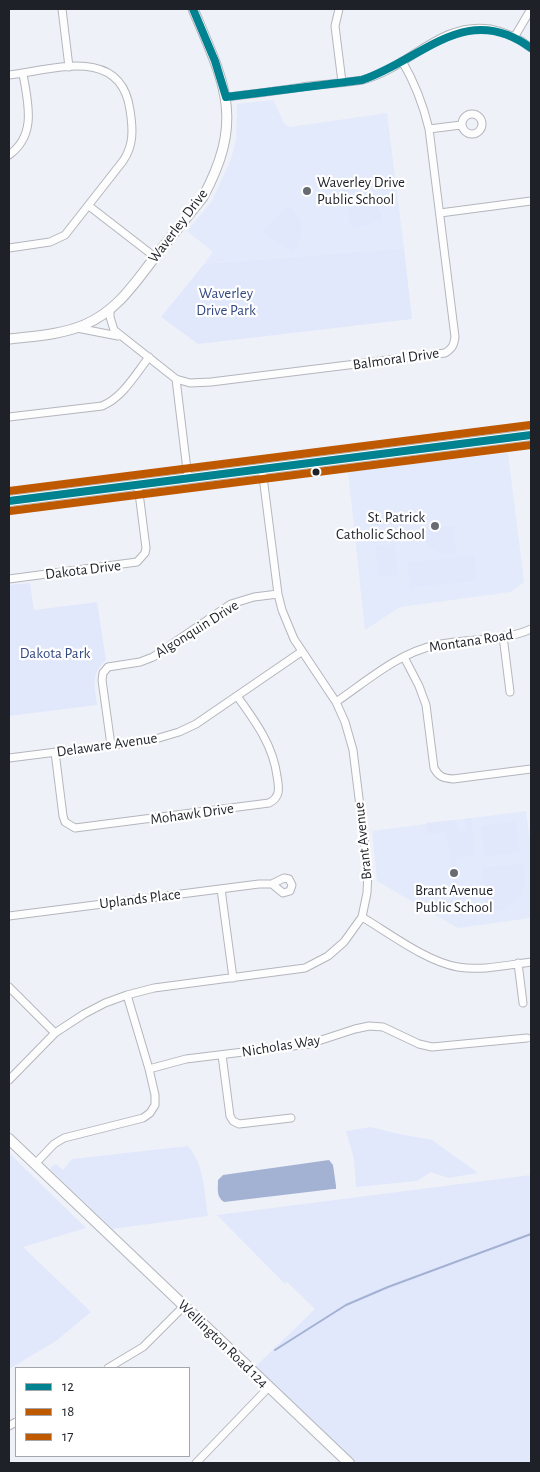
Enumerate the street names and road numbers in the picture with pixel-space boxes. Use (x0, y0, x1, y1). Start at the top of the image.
street label: Waverley Drive (144, 185, 212, 267)
street label: Balmoral Drive (352, 344, 440, 374)
street label: Dakota Drive (44, 556, 122, 584)
street label: Algonquin Drive (152, 596, 242, 662)
street label: Montana Road (428, 625, 514, 657)
street label: Delaware Avenue (55, 729, 159, 761)
street label: Mohawk Drive (149, 799, 235, 829)
street label: Brant Avenue (350, 801, 376, 881)
street label: Uplands Place (98, 885, 182, 913)
street label: Nicholas Way (240, 1031, 322, 1061)
street label: Wellington Road 124 (174, 1296, 272, 1392)

